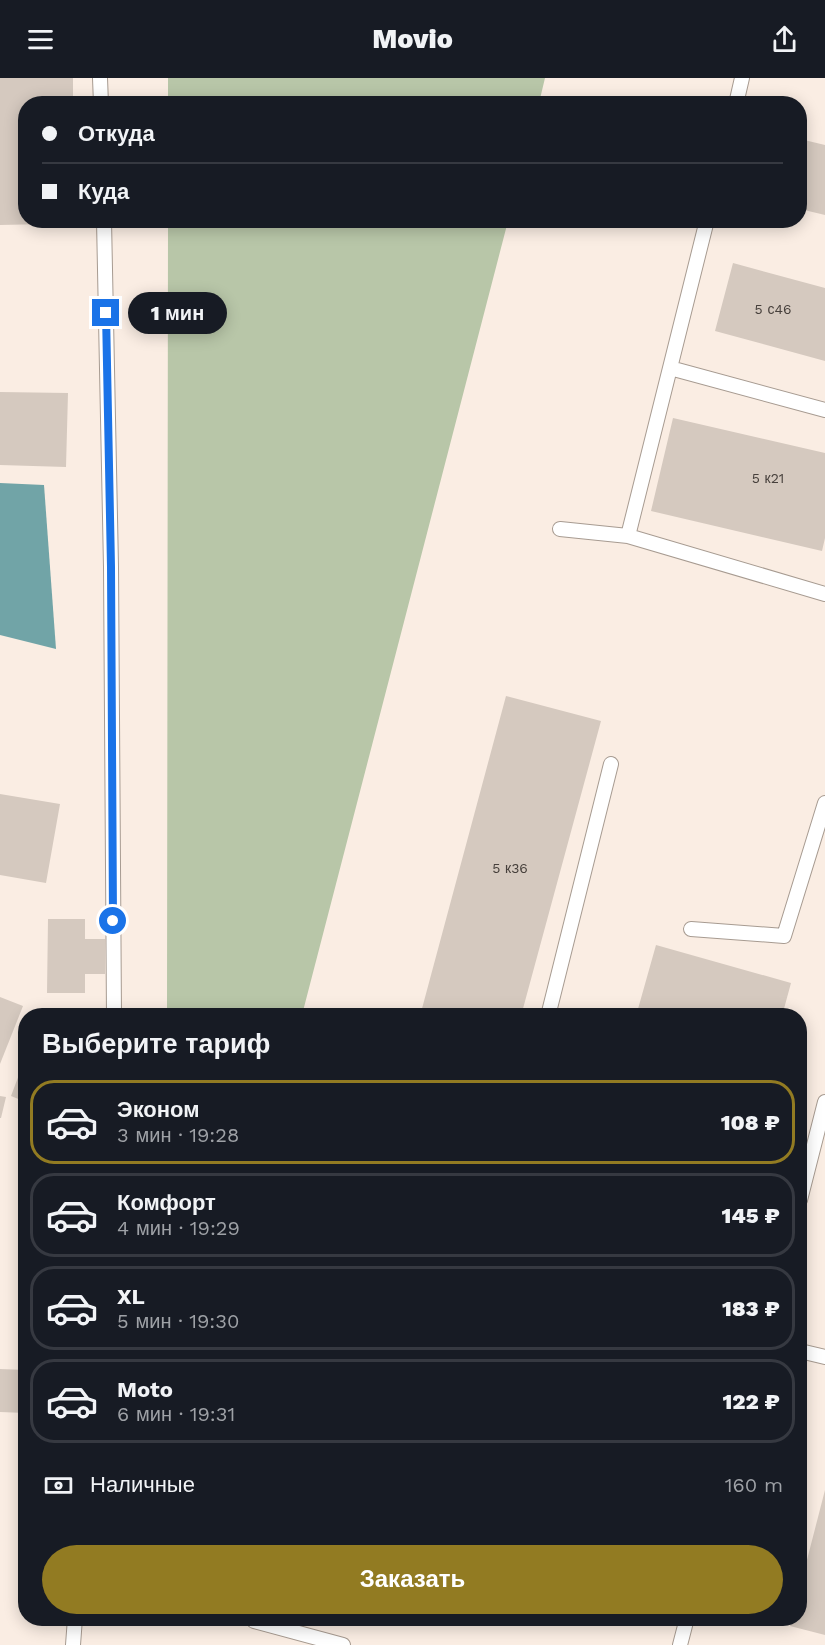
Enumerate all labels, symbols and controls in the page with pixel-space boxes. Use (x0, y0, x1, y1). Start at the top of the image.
icon: menu (24, 23, 57, 56)
text: Movio (372, 23, 453, 55)
icon: share (768, 23, 801, 56)
text: Откуда (78, 121, 155, 146)
text: Куда (78, 179, 129, 204)
callout: 1 мин (127, 292, 226, 334)
route end (92, 299, 119, 326)
text: 1 мин (151, 301, 204, 325)
house number: 5 с46 (755, 301, 792, 317)
house number: 5 к21 (752, 470, 784, 486)
house number: 5 к36 (492, 860, 528, 876)
route start (99, 907, 126, 934)
text: Выберите тариф (42, 1028, 270, 1060)
icon: car (45, 1095, 99, 1149)
text: Эконом (117, 1097, 200, 1122)
text: 108 ₽ (721, 1110, 780, 1135)
text: 3 мин · 19:28 (117, 1123, 239, 1147)
icon: car (45, 1188, 99, 1242)
text: Комфорт (117, 1190, 216, 1215)
text: 145 ₽ (722, 1203, 780, 1228)
text: 4 мин · 19:29 (117, 1216, 240, 1240)
icon: car (45, 1281, 99, 1335)
text: XL (117, 1284, 145, 1309)
text: 183 ₽ (722, 1296, 780, 1321)
text: 5 мин · 19:30 (117, 1309, 239, 1333)
icon: car (45, 1374, 99, 1428)
text: Moto (117, 1377, 173, 1402)
text: 122 ₽ (722, 1389, 780, 1414)
text: 6 мин · 19:31 (117, 1402, 235, 1426)
icon: cash (42, 1469, 75, 1502)
text: Наличные (90, 1472, 195, 1497)
text: 160 m (725, 1473, 783, 1497)
button: Заказать (42, 1545, 783, 1614)

